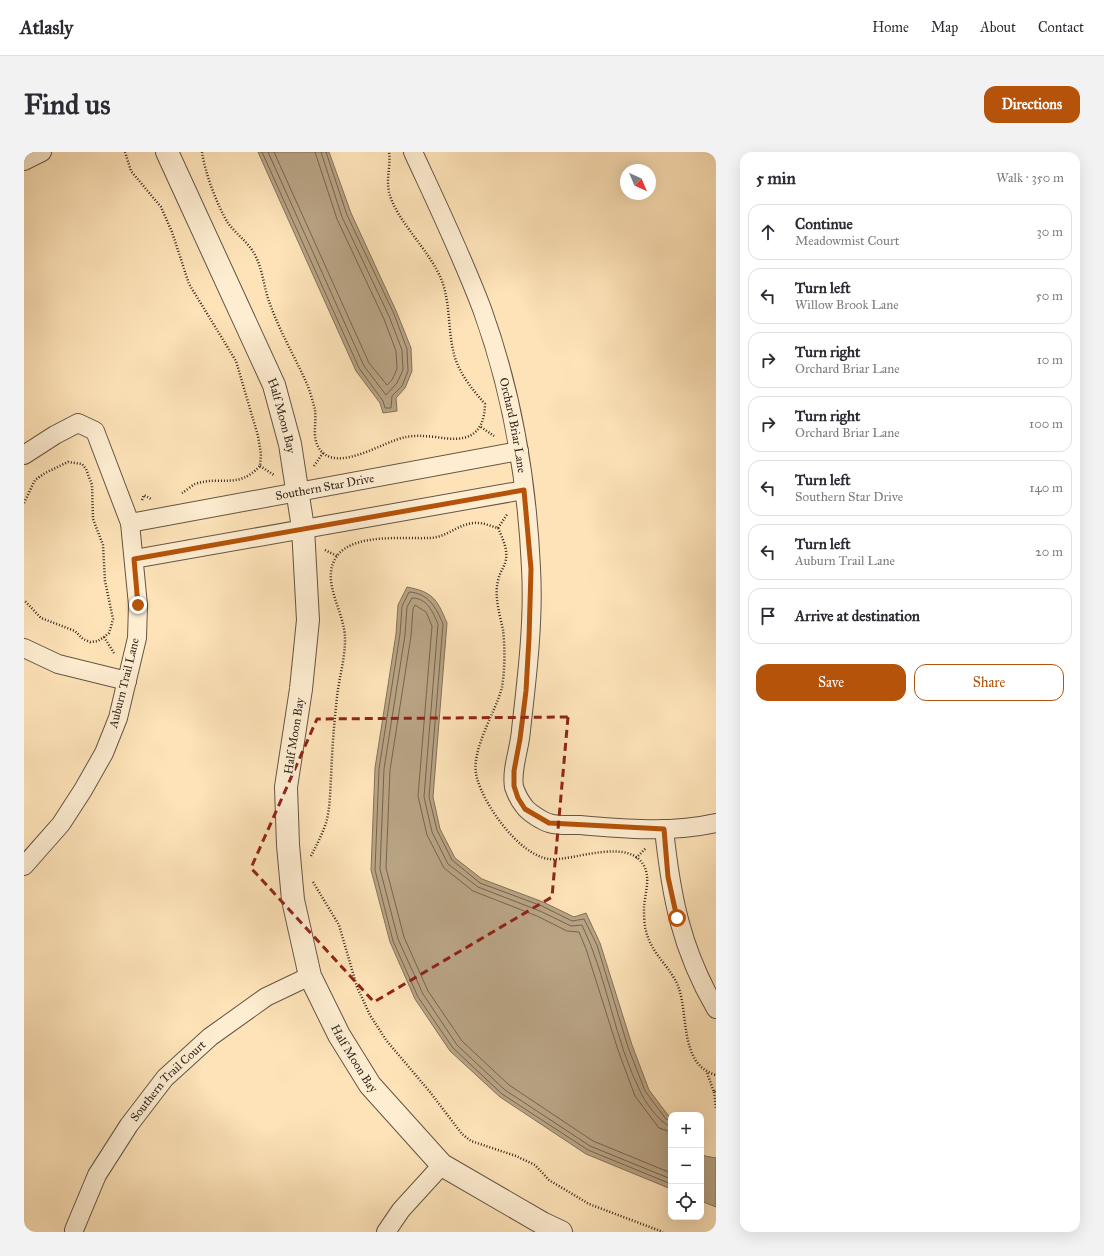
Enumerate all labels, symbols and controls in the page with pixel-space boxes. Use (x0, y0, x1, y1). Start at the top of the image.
text: Atlasly (20, 16, 73, 39)
text: Home (872, 19, 909, 36)
text: Map (931, 19, 958, 36)
text: About (980, 19, 1016, 36)
text: Contact (1038, 19, 1084, 36)
button: Directions (984, 86, 1080, 123)
text: Find us (24, 87, 110, 122)
north arrow (620, 164, 656, 200)
text: 5 min (756, 168, 796, 189)
text: Walk · 350 m (996, 170, 1064, 186)
text: Continue (795, 215, 853, 233)
icon: ahead (757, 221, 779, 243)
text: 30 m (1037, 224, 1063, 240)
text: Meadowmist Court (795, 233, 899, 249)
text: Turn left (795, 279, 851, 297)
icon: left (757, 285, 779, 307)
text: 50 m (1036, 288, 1063, 304)
text: Willow Brook Lane (795, 297, 899, 313)
text: Turn right (795, 343, 860, 361)
icon: right (757, 349, 779, 371)
text: 10 m (1037, 352, 1063, 368)
text: Orchard Briar Lane (795, 361, 900, 377)
street label: Half Moon Bay (265, 376, 298, 455)
street label: Orchard Briar Lane (496, 376, 529, 474)
text: Turn right (795, 407, 860, 425)
icon: right (757, 413, 779, 435)
text: 100 m (1029, 416, 1063, 432)
text: Orchard Briar Lane (795, 425, 900, 441)
street label: Southern Star Drive (274, 471, 375, 503)
text: Turn left (795, 471, 851, 489)
icon: left (757, 477, 779, 499)
text: 140 m (1029, 480, 1063, 496)
text: Southern Star Drive (795, 489, 903, 505)
text: Turn left (795, 535, 851, 553)
icon: left (757, 541, 779, 563)
text: 20 m (1035, 544, 1063, 560)
text: Auburn Trail Lane (795, 553, 895, 569)
route end (129, 596, 147, 614)
icon: arrive (757, 605, 779, 627)
text: Arrive at destination (795, 607, 920, 625)
street label: Auburn Trail Lane (106, 637, 142, 730)
button: Save (756, 664, 906, 701)
button: Share (914, 664, 1064, 701)
street label: Half Moon Bay (281, 696, 307, 775)
route start (668, 909, 686, 927)
street label: Half Moon Bay (328, 1022, 381, 1096)
street label: Southern Trail Court (127, 1037, 209, 1124)
map controls (668, 1112, 704, 1220)
button: + (668, 1112, 704, 1148)
button: − (668, 1148, 704, 1184)
button: locate (668, 1184, 704, 1220)

